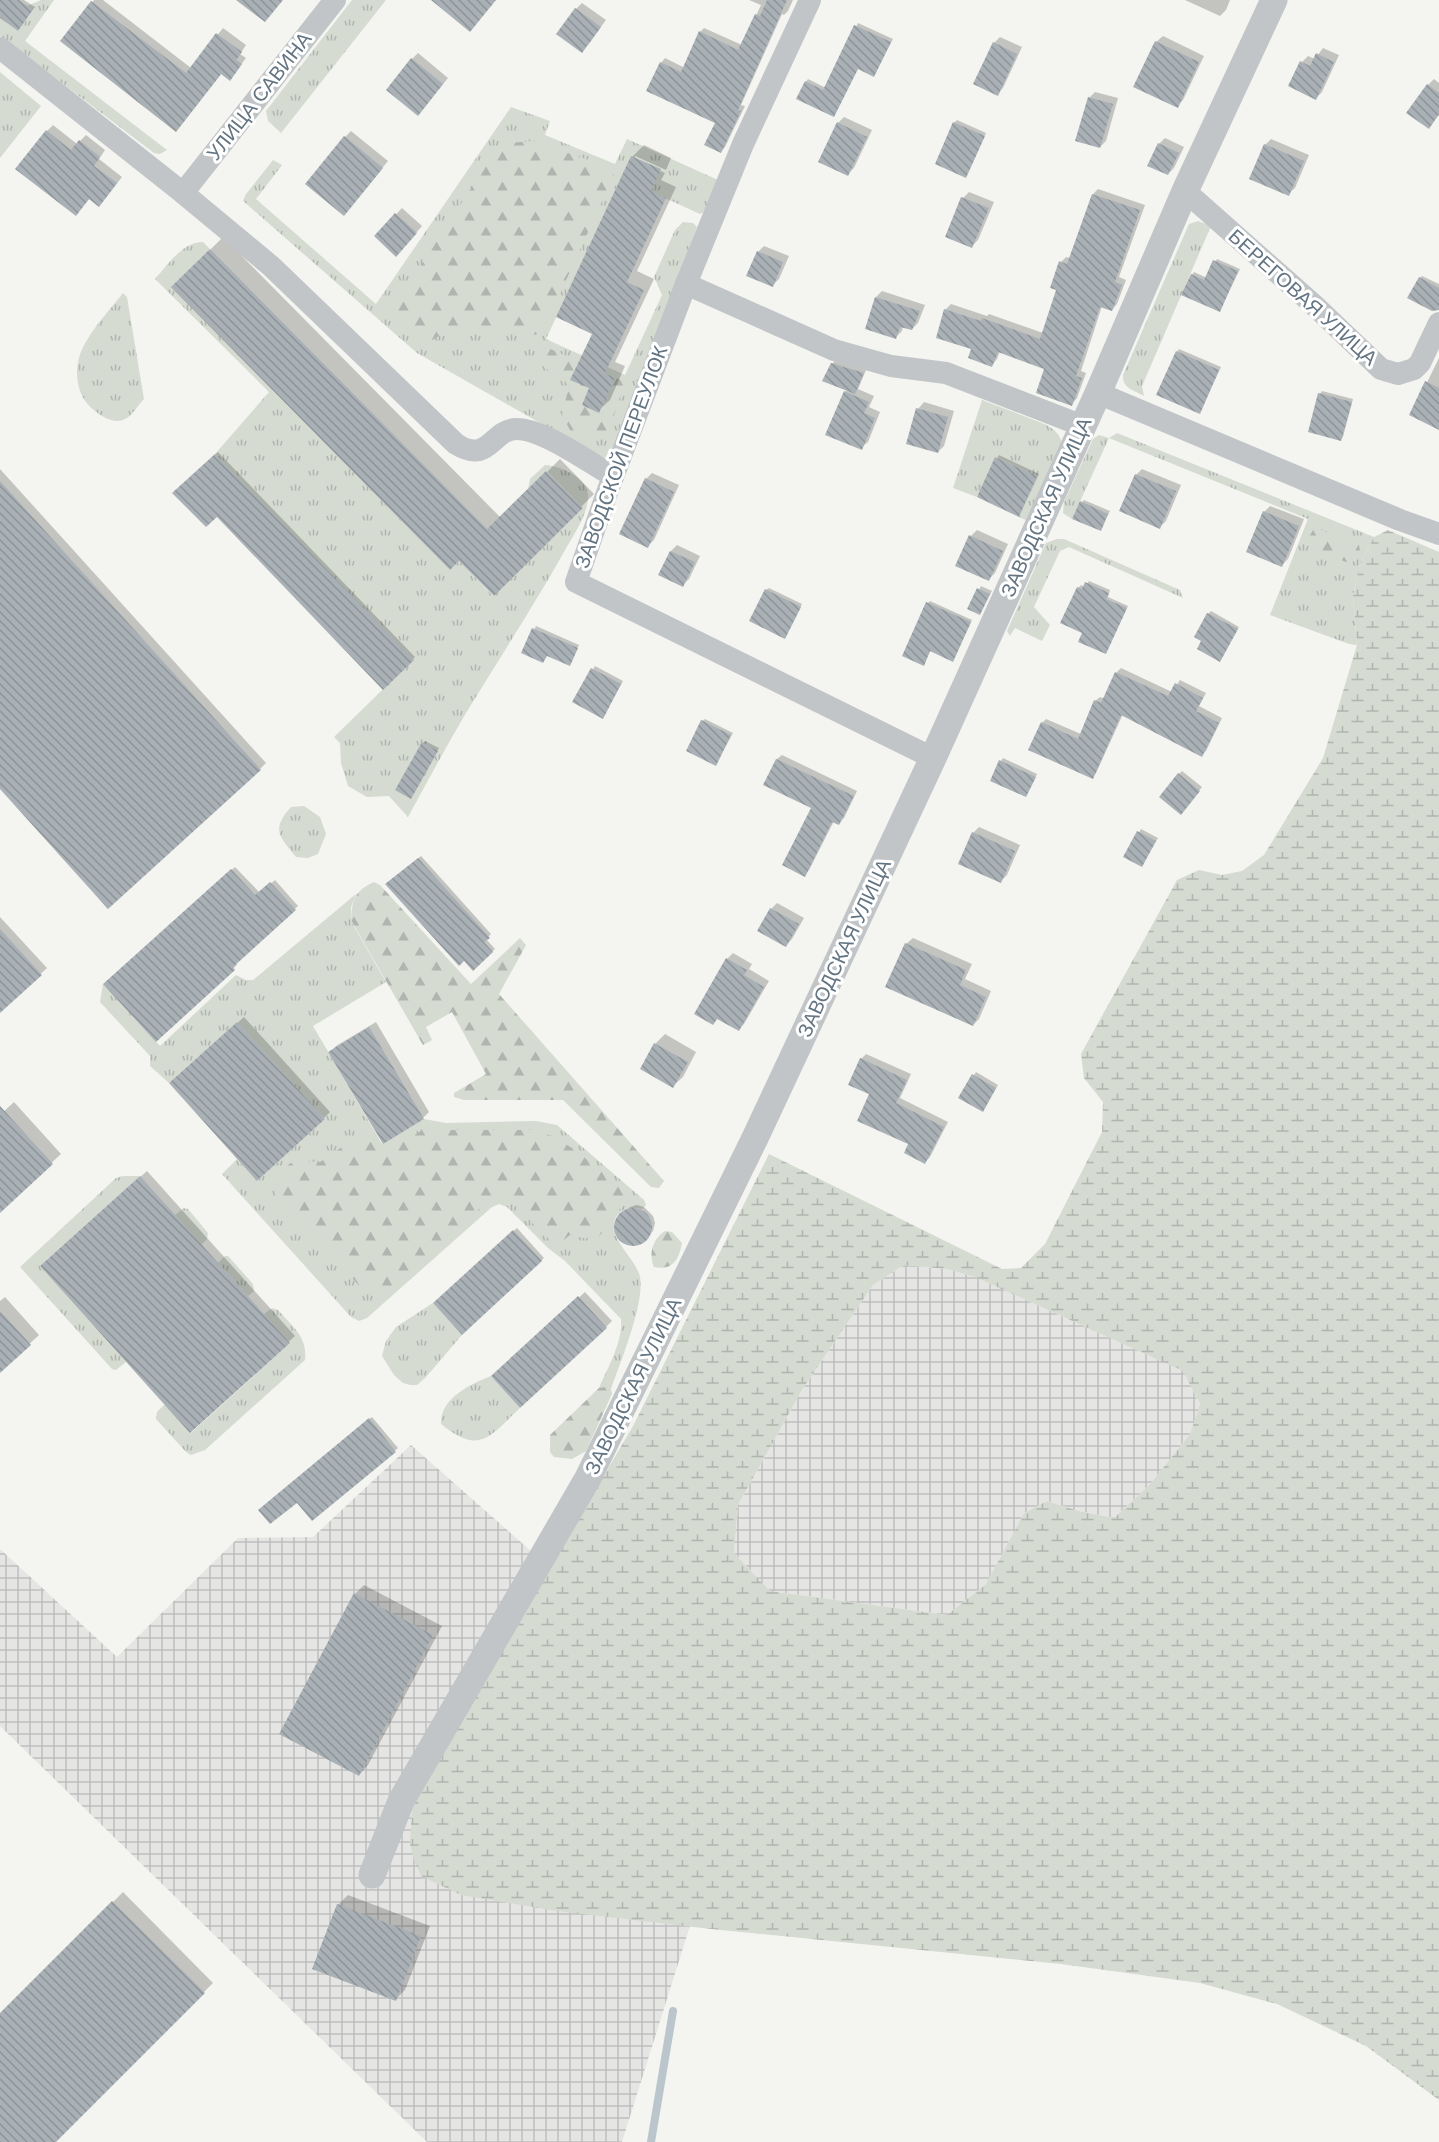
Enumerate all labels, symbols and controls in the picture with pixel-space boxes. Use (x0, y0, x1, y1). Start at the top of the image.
street label: УЛИЦА САВИНА (202, 27, 316, 164)
street label: БЕРЕГОВАЯ УЛИЦА (1224, 225, 1382, 370)
street label: ЗАВОДСКОЙ ПЕРЕУЛОК (570, 342, 672, 571)
street label: ЗАВОДСКАЯ УЛИЦА (997, 413, 1096, 600)
street label: ЗАВОДСКАЯ УЛИЦА (793, 855, 895, 1041)
street label: ЗАВОДСКАЯ УЛИЦА (581, 1293, 686, 1478)

